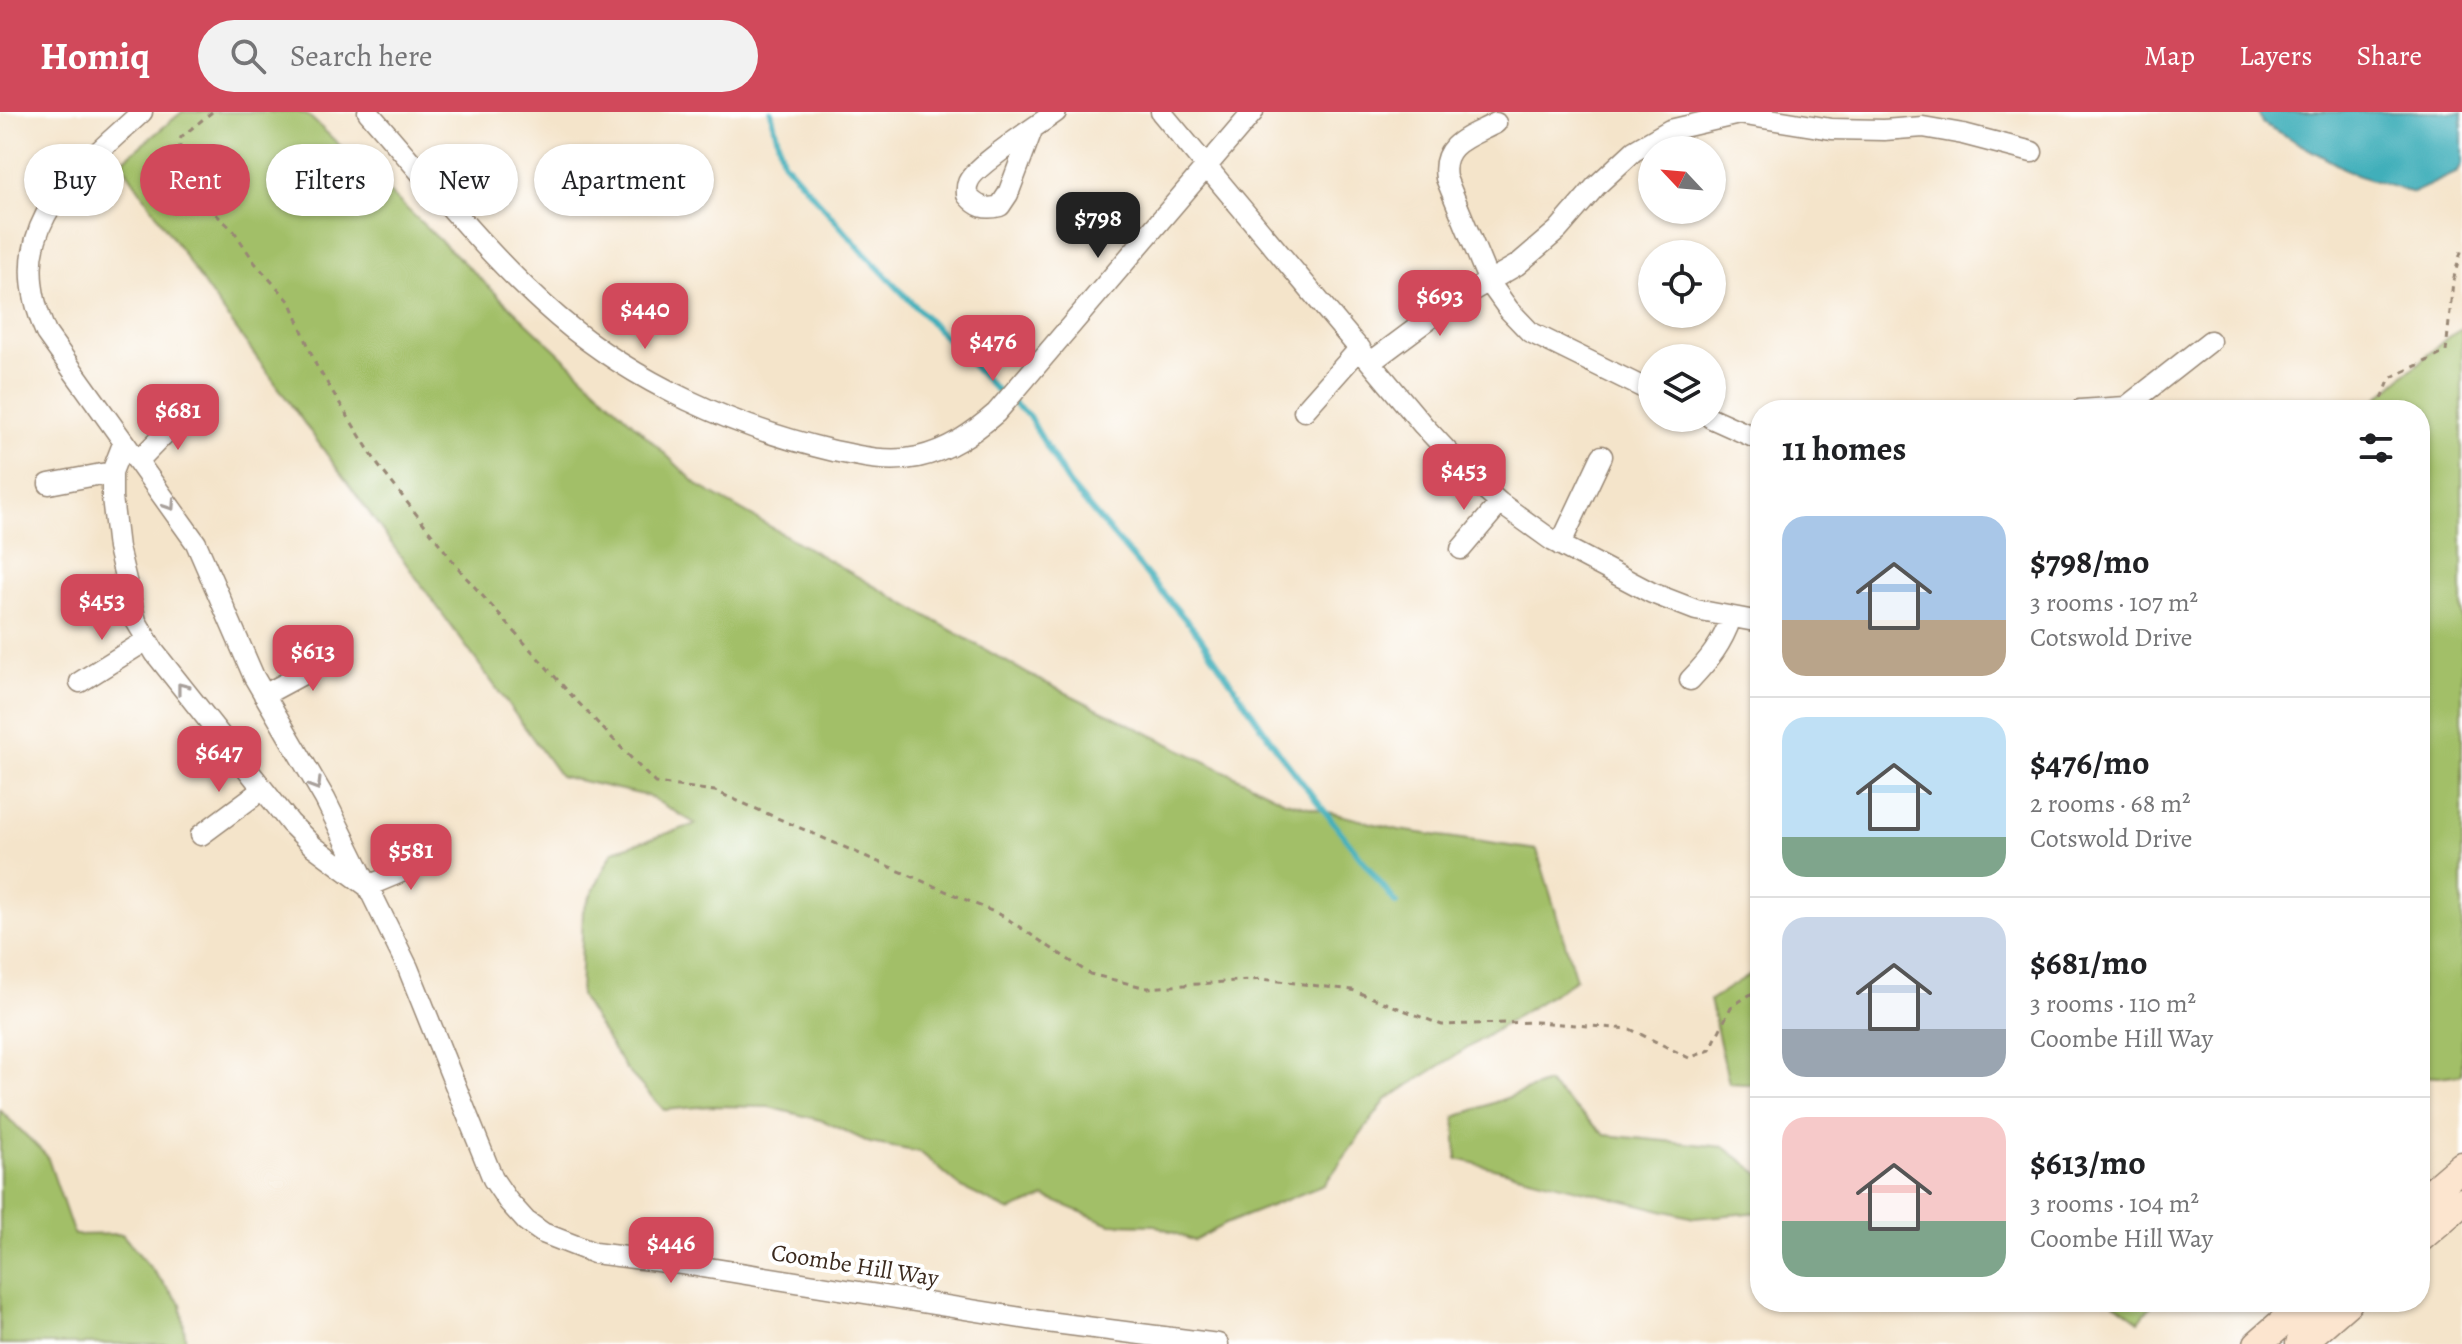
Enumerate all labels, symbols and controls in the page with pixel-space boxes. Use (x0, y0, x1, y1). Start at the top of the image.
search box (198, 20, 758, 92)
text: Homiq (40, 30, 150, 82)
icon: search (226, 34, 270, 78)
text: Search here (290, 36, 433, 76)
text: Map (2144, 37, 2195, 75)
text: Layers (2239, 37, 2312, 75)
text: Share (2356, 37, 2422, 75)
north arrow (1638, 136, 1726, 224)
map controls (1638, 136, 1726, 432)
chip: Buy (24, 144, 124, 216)
chip: Rent (140, 144, 250, 216)
chip: Filters (266, 144, 394, 216)
chip: New (410, 144, 518, 216)
chip: Apartment (534, 144, 714, 216)
pin: $798 (1051, 192, 1145, 260)
text: $798 (1074, 200, 1122, 235)
button: locate (1638, 240, 1726, 328)
pin: $693 (1393, 270, 1487, 338)
text: $693 (1416, 278, 1464, 313)
pin: $440 (598, 283, 692, 351)
text: $440 (620, 291, 670, 326)
pin: $476 (946, 315, 1040, 383)
text: $476 (969, 323, 1017, 358)
button: layers (1638, 344, 1726, 432)
pin: $681 (131, 384, 225, 452)
text: $681 (155, 392, 201, 427)
text: 11 homes (1782, 425, 1906, 472)
icon: filters (2354, 426, 2398, 470)
pin: $453 (1417, 444, 1511, 512)
text: $453 (1441, 452, 1487, 487)
one-way arrow (161, 497, 176, 511)
text: $798/mo (2030, 538, 2150, 585)
icon: home (1846, 548, 1942, 644)
pin: $453 (55, 574, 149, 642)
text: $453 (79, 582, 125, 617)
text: 3 rooms · 107 m² (2030, 585, 2198, 620)
text: Cotswold Drive (2030, 620, 2192, 655)
pin: $613 (266, 625, 360, 693)
text: $613 (291, 633, 335, 668)
one-way arrow (177, 683, 192, 697)
pin: $647 (172, 726, 266, 794)
text: $647 (195, 734, 243, 769)
text: $476/mo (2030, 739, 2149, 786)
icon: home (1846, 749, 1942, 845)
one-way arrow (306, 776, 322, 791)
text: 2 rooms · 68 m² (2030, 786, 2191, 821)
text: Cotswold Drive (2030, 821, 2192, 856)
pin: $581 (364, 824, 458, 892)
text: $581 (388, 832, 434, 867)
text: $681/mo (2030, 939, 2147, 986)
icon: home (1846, 949, 1942, 1045)
text: 3 rooms · 110 m² (2030, 986, 2196, 1021)
text: Coombe Hill Way (2030, 1021, 2213, 1056)
text: $613/mo (2030, 1139, 2146, 1186)
icon: home (1846, 1149, 1942, 1245)
text: 3 rooms · 104 m² (2030, 1186, 2199, 1221)
pin: $446 (624, 1217, 718, 1285)
text: Coombe Hill Way (2030, 1221, 2213, 1256)
text: $446 (647, 1225, 695, 1260)
street label: Coombe Hill Way (769, 1236, 941, 1294)

